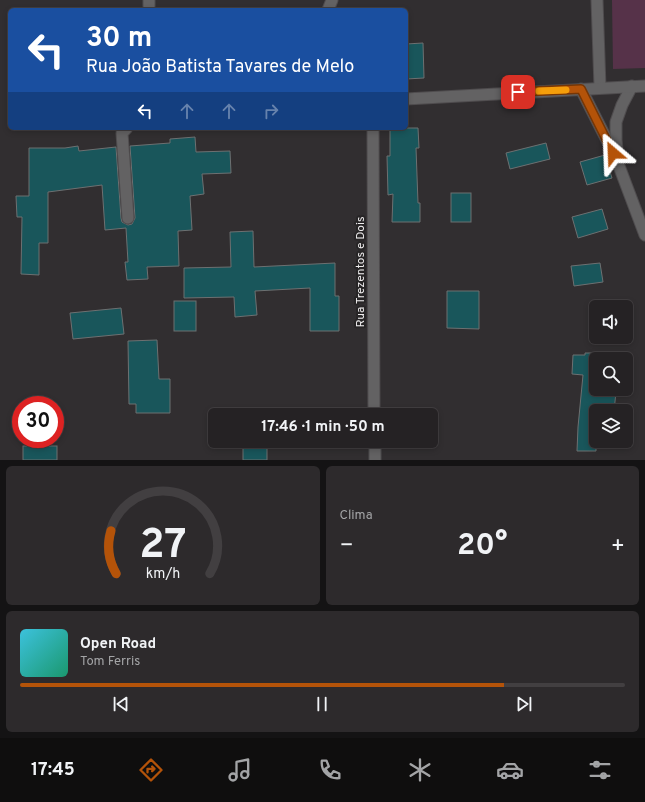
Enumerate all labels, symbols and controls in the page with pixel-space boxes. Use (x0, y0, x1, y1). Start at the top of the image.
text: 30 m (86, 21, 152, 57)
icon: left (20, 24, 72, 76)
text: Rua João Batista Tavares de Melo (86, 56, 354, 79)
pin (501, 75, 535, 109)
icon: arrive (507, 81, 529, 103)
icon: left (134, 100, 156, 122)
icon: ahead (176, 100, 198, 122)
icon: ahead (218, 100, 240, 122)
icon: right (260, 100, 282, 122)
position arrow (592, 132, 634, 174)
street label: Rua Trezentos e Dois (353, 216, 369, 328)
map controls (589, 300, 633, 448)
button: sound (589, 300, 633, 344)
button: search (589, 352, 633, 396)
speed limit sign: 30 (12, 396, 64, 448)
button: layers (589, 404, 633, 448)
text: 17:46 · 1 min · 50 m (261, 418, 385, 437)
text: Clima (340, 508, 373, 524)
text: 27 (139, 519, 186, 572)
text: 20° (457, 528, 508, 565)
text: − (340, 533, 354, 560)
text: + (611, 533, 625, 560)
text: km/h (145, 564, 180, 582)
text: Open Road (80, 635, 156, 654)
text: Tom Ferris (80, 654, 140, 670)
icon: previous (110, 693, 132, 715)
icon: pause (311, 693, 333, 715)
icon: next (513, 693, 535, 715)
icon: directions (137, 756, 165, 784)
icon: music (226, 756, 254, 784)
icon: phone (316, 756, 344, 784)
icon: climate (406, 756, 434, 784)
icon: car (496, 756, 524, 784)
icon: filters (586, 756, 614, 784)
text: 17:45 (31, 759, 75, 782)

